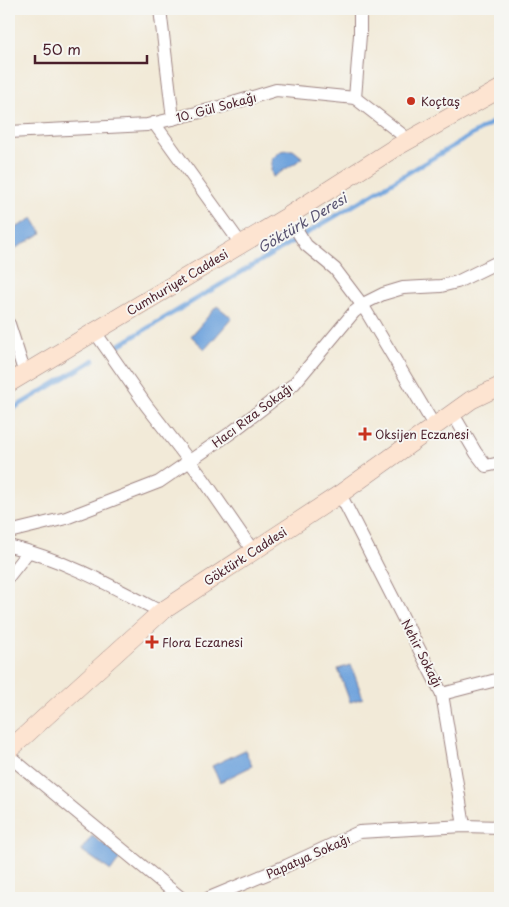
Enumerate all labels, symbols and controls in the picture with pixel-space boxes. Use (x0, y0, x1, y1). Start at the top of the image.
scale bar (35, 32, 148, 64)
text: 50 m (42, 37, 81, 60)
street label: 10. Gül Sokağı (174, 88, 258, 126)
place label: Koçtaş (421, 92, 460, 110)
marker: Koçtaş (405, 95, 417, 107)
water label: Göktürk Deresi (253, 187, 353, 258)
street label: Cumhuriyet Caddesi (123, 245, 231, 319)
street label: Hacı Rıza Sokağı (208, 379, 296, 451)
place label: Oksijen Eczanesi (375, 425, 469, 443)
marker: Oksijen Eczanesi (359, 428, 371, 440)
street label: Göktürk Caddesi (200, 522, 290, 590)
street label: Nehir Sokağı (397, 616, 447, 690)
place label: Flora Eczanesi (162, 633, 243, 651)
marker: Flora Eczanesi (146, 636, 158, 648)
street label: Papatya Sokağı (263, 829, 353, 883)

